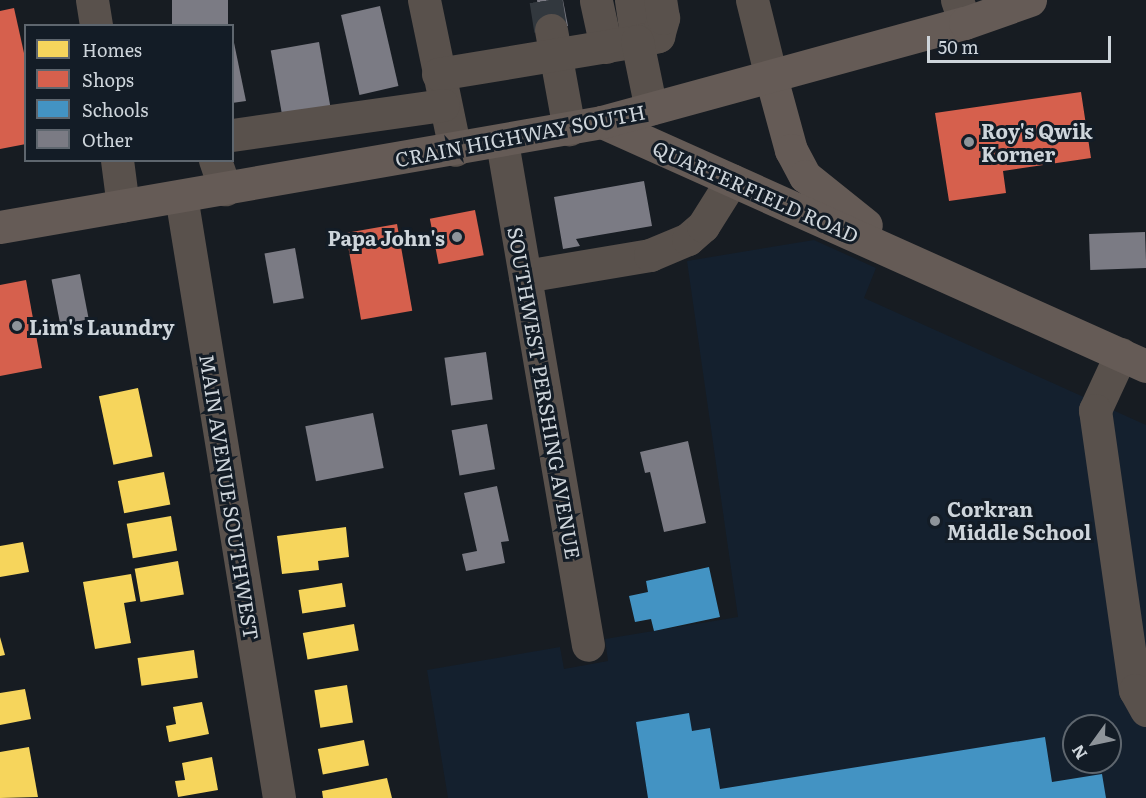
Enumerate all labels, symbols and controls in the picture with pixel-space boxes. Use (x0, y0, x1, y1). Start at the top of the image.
legend (24, 24, 234, 162)
scale bar (930, 24, 1114, 62)
text: 50 m (938, 33, 979, 60)
text: Homes (82, 36, 142, 63)
text: Shops (82, 66, 134, 93)
text: Schools (82, 96, 148, 123)
street label: CRAIN HIGHWAY SOUTH (393, 99, 647, 171)
place label: Roy's Qwik Korner (981, 118, 1093, 165)
text: Other (82, 126, 132, 153)
street label: QUARTERFIELD ROAD (649, 135, 863, 247)
marker: Roy's Qwik Korner (962, 135, 976, 149)
place label: Papa John's (328, 225, 445, 249)
street label: SOUTHWEST PERSHING AVENUE (504, 225, 586, 561)
marker: Papa John's (450, 230, 464, 244)
place label: Lim's Laundry (29, 314, 174, 338)
marker: Lim's Laundry (10, 319, 24, 333)
street label: MAIN AVENUE SOUTHWEST (196, 352, 264, 642)
place label: Corkran Middle School (947, 497, 1091, 544)
marker: Corkran Middle School (928, 514, 942, 528)
north arrow (1062, 714, 1122, 774)
text: N (1065, 741, 1092, 765)

